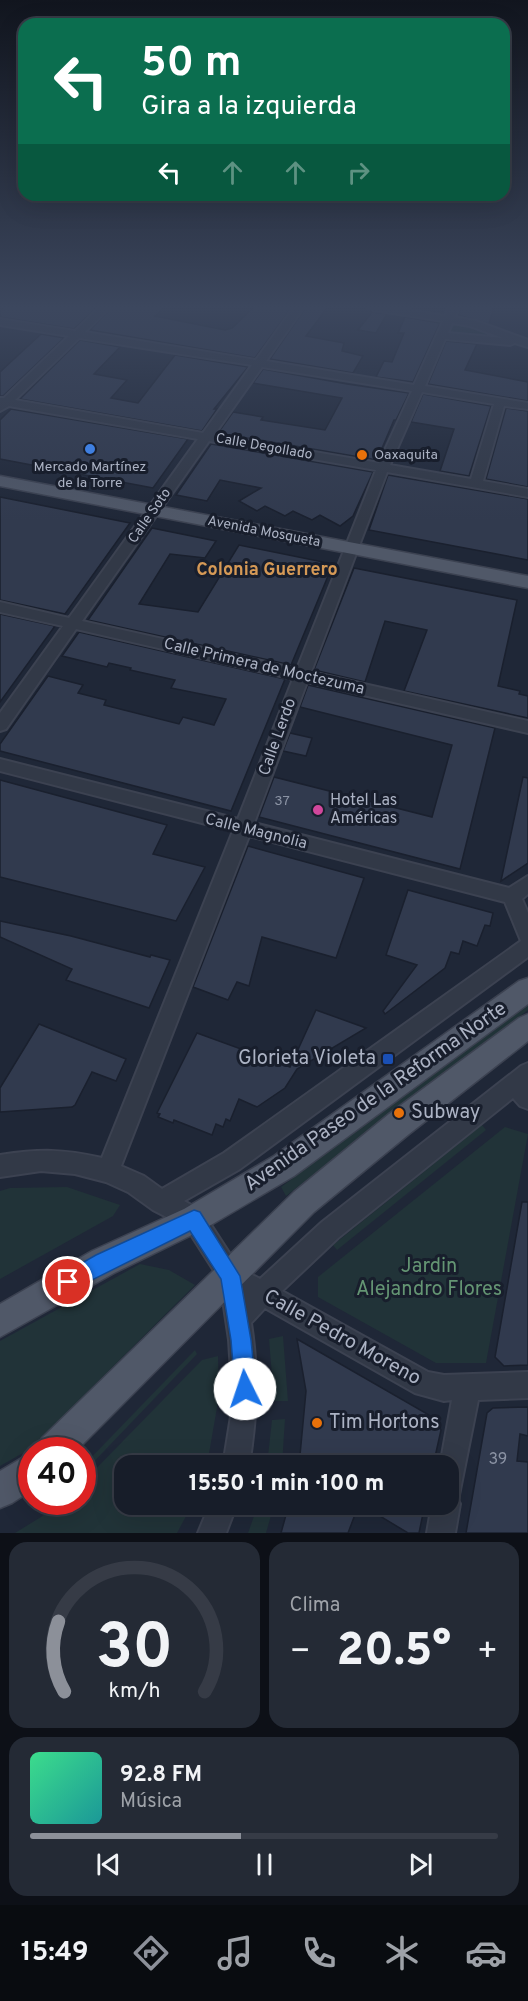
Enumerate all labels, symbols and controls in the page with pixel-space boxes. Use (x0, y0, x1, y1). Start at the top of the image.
text: 50 m (141, 38, 242, 91)
icon: left (42, 42, 120, 120)
text: Gira a la izquierda (141, 90, 357, 124)
icon: left (153, 156, 186, 189)
icon: ahead (216, 156, 249, 189)
icon: ahead (279, 156, 312, 189)
icon: right (342, 156, 375, 189)
street label: Calle Degollado (214, 430, 314, 464)
marker: Mercado Martínez de la Torre (83, 442, 97, 456)
place label: Oaxaquita (374, 447, 438, 464)
marker: Oaxaquita (355, 448, 369, 462)
place label: Mercado Martínez de la Torre (34, 459, 146, 492)
street label: Calle Soto (125, 485, 175, 547)
street label: Avenida Mosqueta (206, 513, 322, 551)
district label: Colonia Guerrero (196, 559, 338, 582)
street label: Calle Primera de Moctezuma (162, 634, 366, 700)
street label: Calle Lerdo (255, 695, 301, 778)
place label: Hotel Las Américas (330, 791, 397, 829)
house number: 37 (274, 793, 290, 810)
marker: Hotel Las Américas (311, 803, 325, 817)
street label: Calle Magnolia (203, 810, 309, 854)
street label: Avenida Paseo de la Reforma Norte (240, 996, 512, 1198)
place label: Glorieta Violeta (238, 1046, 376, 1072)
marker: Glorieta Violeta (381, 1052, 395, 1066)
place label: Subway (411, 1100, 480, 1126)
marker: Subway (392, 1106, 406, 1120)
park label: Jardin Alejandro Flores (356, 1254, 502, 1303)
pin (42, 1256, 93, 1307)
icon: arrive (51, 1265, 84, 1298)
street label: Calle Pedro Moreno (259, 1284, 425, 1392)
position arrow (213, 1357, 277, 1421)
place label: Tim Hortons (329, 1410, 440, 1436)
marker: Tim Hortons (310, 1416, 324, 1430)
speed limit sign: 40 (18, 1437, 96, 1515)
house number: 39 (489, 1450, 507, 1470)
text: 15:50 · 1 min · 100 m (189, 1471, 384, 1498)
text: Clima (290, 1593, 340, 1619)
text: 30 (96, 1611, 173, 1690)
text: 20.5° (336, 1624, 451, 1681)
text: − (290, 1632, 311, 1674)
text: + (477, 1632, 498, 1674)
text: km/h (108, 1678, 160, 1705)
text: 92.8 FM (120, 1762, 202, 1789)
text: Música (120, 1789, 182, 1815)
icon: previous (92, 1848, 125, 1881)
icon: pause (248, 1848, 281, 1881)
icon: next (404, 1848, 437, 1881)
icon: directions (130, 1932, 172, 1974)
icon: music (214, 1932, 256, 1974)
icon: phone (298, 1932, 340, 1974)
icon: climate (381, 1932, 423, 1974)
icon: car (465, 1932, 507, 1974)
text: 15:49 (21, 1936, 89, 1970)

